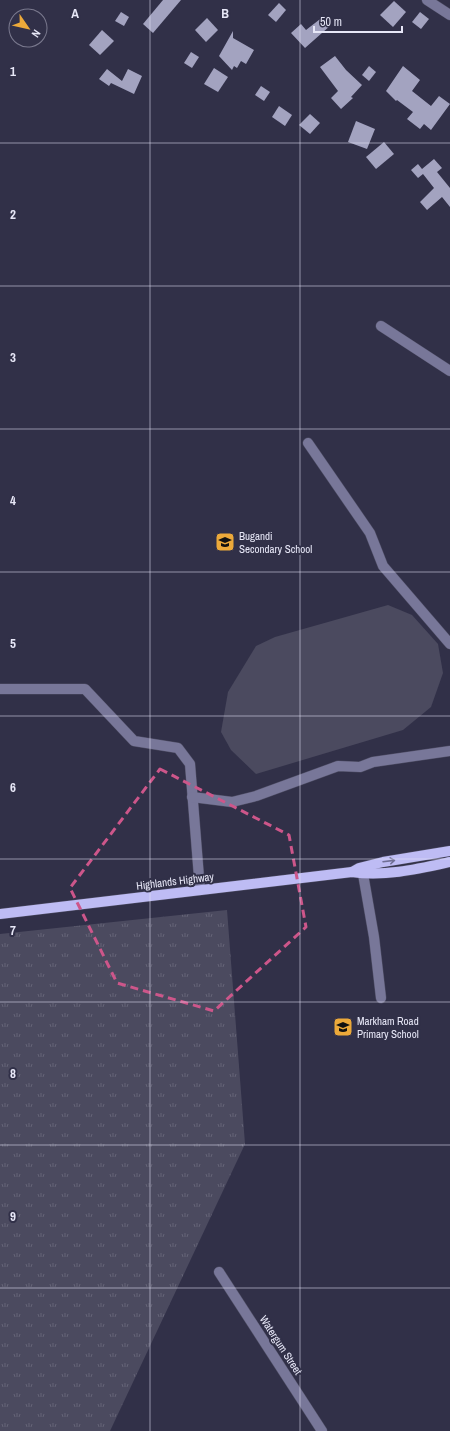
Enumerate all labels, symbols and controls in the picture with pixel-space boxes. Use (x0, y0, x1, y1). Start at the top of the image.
text: A (71, 5, 79, 22)
text: B (221, 5, 229, 22)
north arrow (8, 8, 48, 48)
scale bar (314, 8, 402, 34)
text: 50 m (320, 14, 342, 30)
text: N (29, 27, 44, 40)
text: 1 (10, 63, 16, 80)
text: 2 (10, 206, 16, 223)
text: 3 (10, 349, 16, 366)
text: 4 (10, 492, 16, 509)
place label: Bugandi Secondary School (239, 529, 312, 556)
school or university icon: Bugandi Secondary School (214, 531, 236, 553)
text: 5 (10, 635, 16, 652)
text: 6 (10, 779, 16, 796)
one-way arrow (382, 857, 395, 865)
street label: Highlands Highway (135, 869, 215, 893)
text: 7 (10, 922, 16, 939)
place label: Markham Road Primary School (357, 1014, 419, 1041)
school or university icon: Markham Road Primary School (332, 1016, 354, 1038)
text: 8 (10, 1065, 16, 1082)
text: 9 (10, 1208, 16, 1225)
street label: Watergum Street (257, 1313, 306, 1378)

